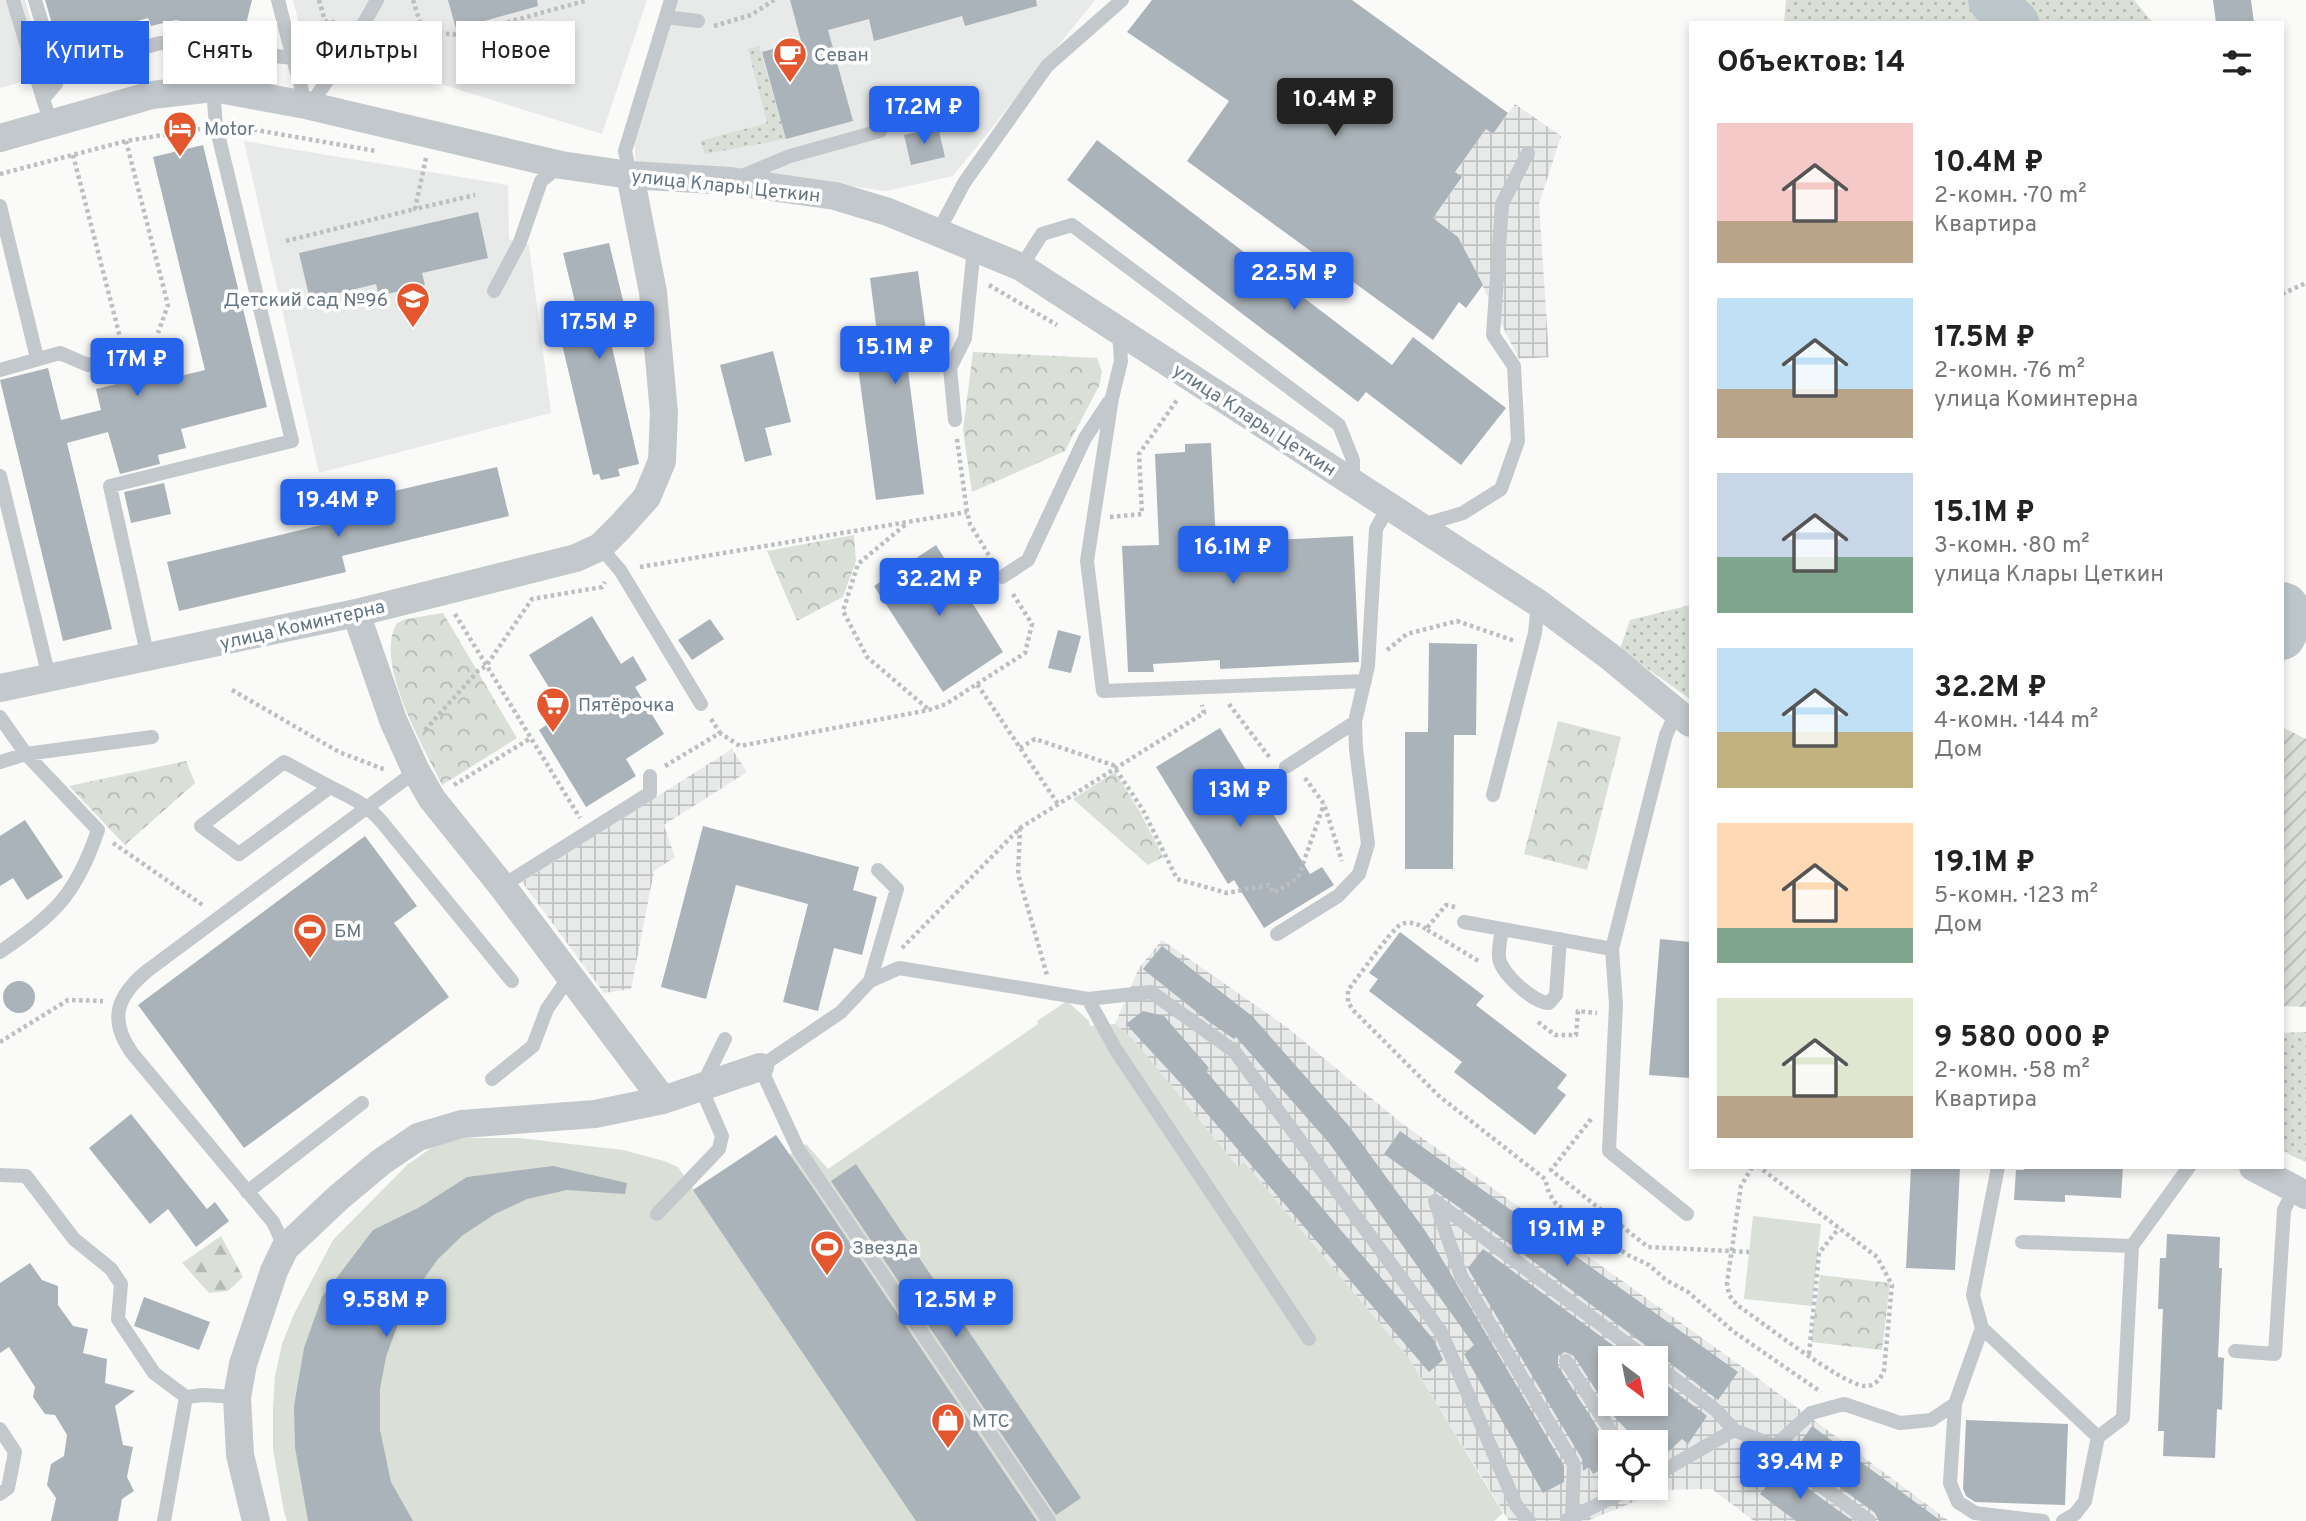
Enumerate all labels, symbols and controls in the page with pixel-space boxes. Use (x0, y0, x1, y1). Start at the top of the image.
chip: Купить (21, 21, 149, 84)
chip: Снять (163, 21, 277, 84)
chip: Фильтры (291, 21, 442, 84)
chip: Новое (456, 21, 575, 84)
cafe icon: Севан (771, 35, 809, 84)
place label: Севан (814, 44, 869, 68)
icon: filters (2218, 44, 2256, 82)
text: Объектов: 14 (1717, 45, 1905, 82)
pin: 10.4M ₽ (1270, 78, 1400, 138)
pin: 17.2M ₽ (859, 86, 989, 146)
text: 10.4M ₽ (1293, 86, 1377, 115)
text: 17.2M ₽ (885, 94, 963, 123)
hotel icon: Motor (161, 109, 199, 158)
place label: Motor (204, 118, 255, 142)
text: 10.4M ₽ (1934, 145, 2044, 182)
icon: home (1773, 151, 1857, 235)
street label: улица Клары Цеткин (630, 165, 822, 209)
text: 2-комн. · 70 m² (1934, 182, 2087, 211)
text: Квартира (1934, 211, 2037, 240)
pin: 22.5M ₽ (1229, 252, 1359, 312)
text: 22.5M ₽ (1250, 260, 1338, 289)
school or university icon: Детский сад №96 (394, 280, 432, 329)
place label: Детский сад №96 (224, 289, 388, 313)
pin: 17.5M ₽ (534, 302, 664, 361)
text: 17.5M ₽ (560, 309, 638, 338)
text: 17.5M ₽ (1934, 320, 2035, 357)
pin: 15.1M ₽ (830, 326, 960, 386)
icon: home (1773, 326, 1857, 410)
text: 15.1M ₽ (856, 334, 934, 363)
pin: 17M ₽ (88, 338, 186, 398)
text: 17M ₽ (107, 346, 167, 375)
text: 2-комн. · 76 m² (1934, 357, 2085, 386)
street label: улица Клары Цеткин (1168, 359, 1340, 482)
text: улица Коминтерна (1934, 386, 2138, 415)
pin: 19.4M ₽ (273, 480, 403, 539)
text: 19.4M ₽ (296, 487, 380, 516)
text: 15.1M ₽ (1934, 495, 2035, 532)
icon: home (1773, 501, 1857, 585)
pin: 16.1M ₽ (1168, 526, 1298, 586)
text: 3-комн. · 80 m² (1934, 532, 2090, 561)
text: 16.1M ₽ (1194, 534, 1272, 563)
pin: 32.2M ₽ (874, 558, 1004, 618)
text: улица Клары Цеткин (1934, 561, 2164, 590)
text: 32.2M ₽ (896, 566, 982, 595)
street label: улица Коминтерна (218, 595, 387, 657)
text: 32.2M ₽ (1934, 670, 2047, 707)
icon: home (1773, 676, 1857, 760)
supermarket icon: Пятёрочка (534, 685, 572, 734)
place label: Пятёрочка (578, 694, 674, 718)
text: 4-комн. · 144 m² (1934, 707, 2098, 736)
text: Дом (1934, 736, 1982, 765)
pin: 13M ₽ (1191, 770, 1289, 829)
text: 13M ₽ (1209, 777, 1271, 806)
text: 19.1M ₽ (1934, 845, 2035, 882)
icon: home (1773, 851, 1857, 935)
text: 5-комн. · 123 m² (1934, 882, 2098, 911)
sports icon: БМ (291, 911, 329, 960)
text: Дом (1934, 911, 1982, 940)
place label: БМ (334, 920, 362, 944)
text: 9 580 000 ₽ (1934, 1020, 2111, 1057)
icon: home (1773, 1026, 1857, 1110)
text: 2-комн. · 58 m² (1934, 1057, 2090, 1086)
text: Квартира (1934, 1086, 2037, 1115)
pin: 19.1M ₽ (1502, 1208, 1632, 1268)
text: 19.1M ₽ (1528, 1216, 1606, 1245)
sports icon: Звезда (808, 1228, 846, 1277)
place label: Звезда (852, 1237, 918, 1261)
pin: 9.58M ₽ (321, 1280, 451, 1339)
pin: 12.5M ₽ (891, 1280, 1021, 1339)
text: 9.58M ₽ (342, 1287, 430, 1316)
text: 12.5M ₽ (915, 1287, 997, 1316)
north arrow (1598, 1346, 1668, 1416)
map controls (1598, 1346, 1668, 1500)
shop icon: МТС (929, 1401, 967, 1450)
place label: МТС (972, 1410, 1010, 1434)
button: locate (1598, 1430, 1668, 1500)
pin: 39.4M ₽ (1735, 1442, 1865, 1501)
text: 39.4M ₽ (1756, 1449, 1844, 1478)

